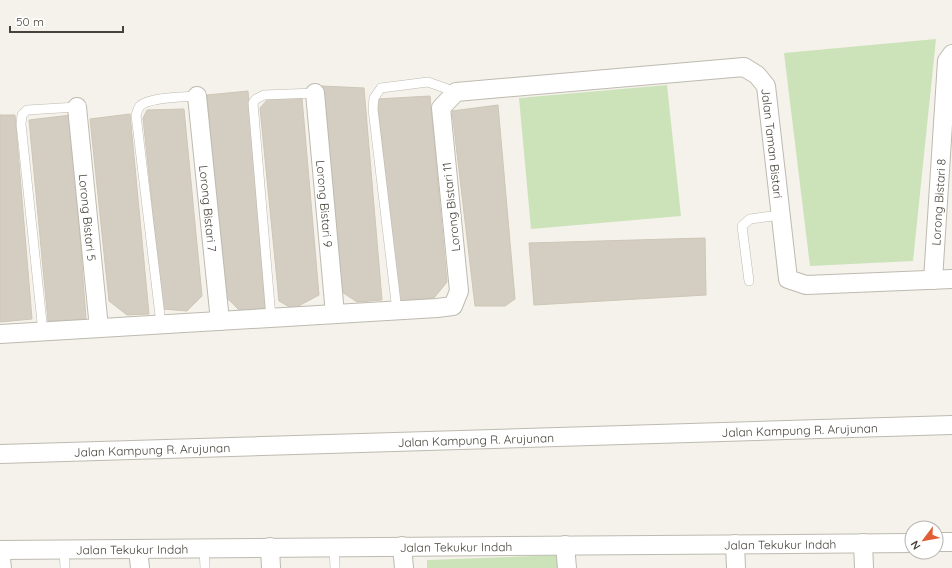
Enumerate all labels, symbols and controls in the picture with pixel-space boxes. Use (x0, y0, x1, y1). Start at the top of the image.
scale bar (10, 8, 123, 34)
text: 50 m (16, 14, 44, 29)
street label: Jalan Taman Bistari (759, 87, 786, 199)
street label: Lorong Bistari 8 (928, 158, 948, 246)
street label: Lorong Bistari 9 (314, 159, 336, 248)
street label: Lorong Bistari 11 (439, 162, 463, 252)
street label: Lorong Bistari 7 (197, 164, 220, 252)
street label: Lorong Bistari 5 (76, 173, 100, 262)
street label: Jalan Kampung R. Arujunan (721, 420, 878, 440)
street label: Jalan Kampung R. Arujunan (397, 430, 554, 449)
street label: Jalan Kampung R. Arujunan (73, 439, 230, 459)
north arrow (904, 520, 944, 560)
street label: Jalan Tekukur Indah (724, 536, 836, 552)
text: N (907, 538, 924, 552)
street label: Jalan Tekukur Indah (400, 539, 512, 554)
street label: Jalan Tekukur Indah (76, 541, 188, 557)

